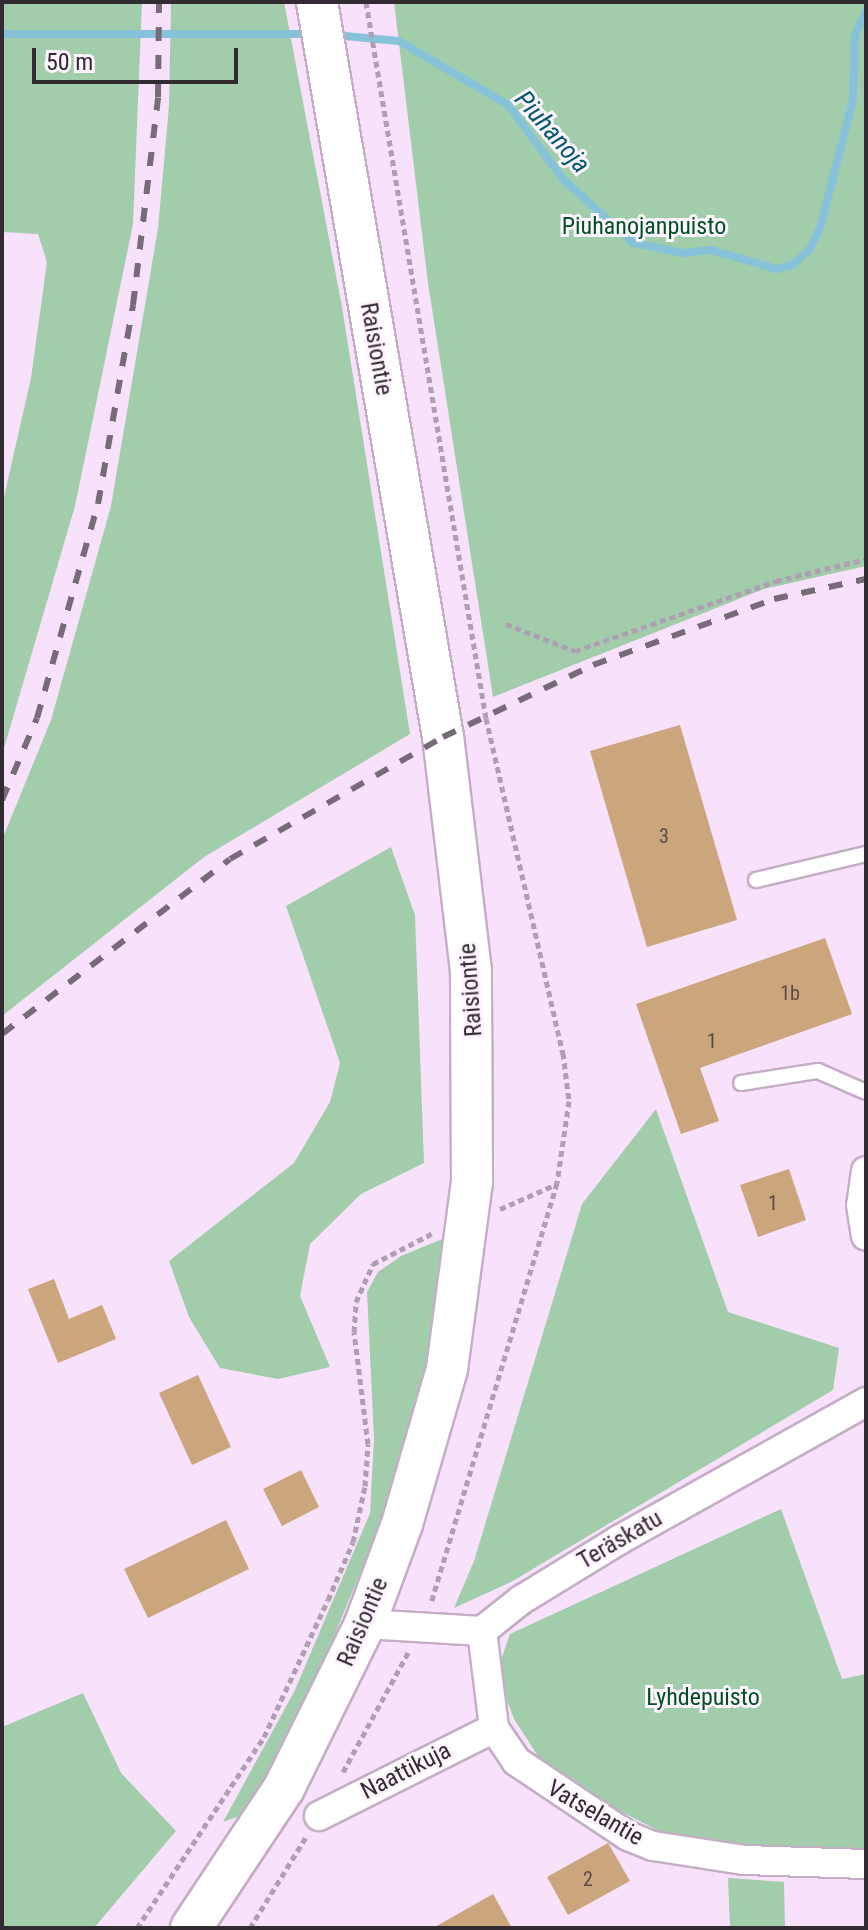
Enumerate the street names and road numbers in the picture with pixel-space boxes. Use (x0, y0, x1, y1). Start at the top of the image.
street label: Raisiontie (354, 300, 398, 398)
street label: Raisiontie (453, 942, 489, 1038)
street label: Teräskatu (573, 1504, 667, 1576)
street label: Raisiontie (331, 1573, 395, 1671)
street label: Naattikuja (356, 1736, 456, 1806)
street label: Vatselantie (542, 1774, 648, 1852)

